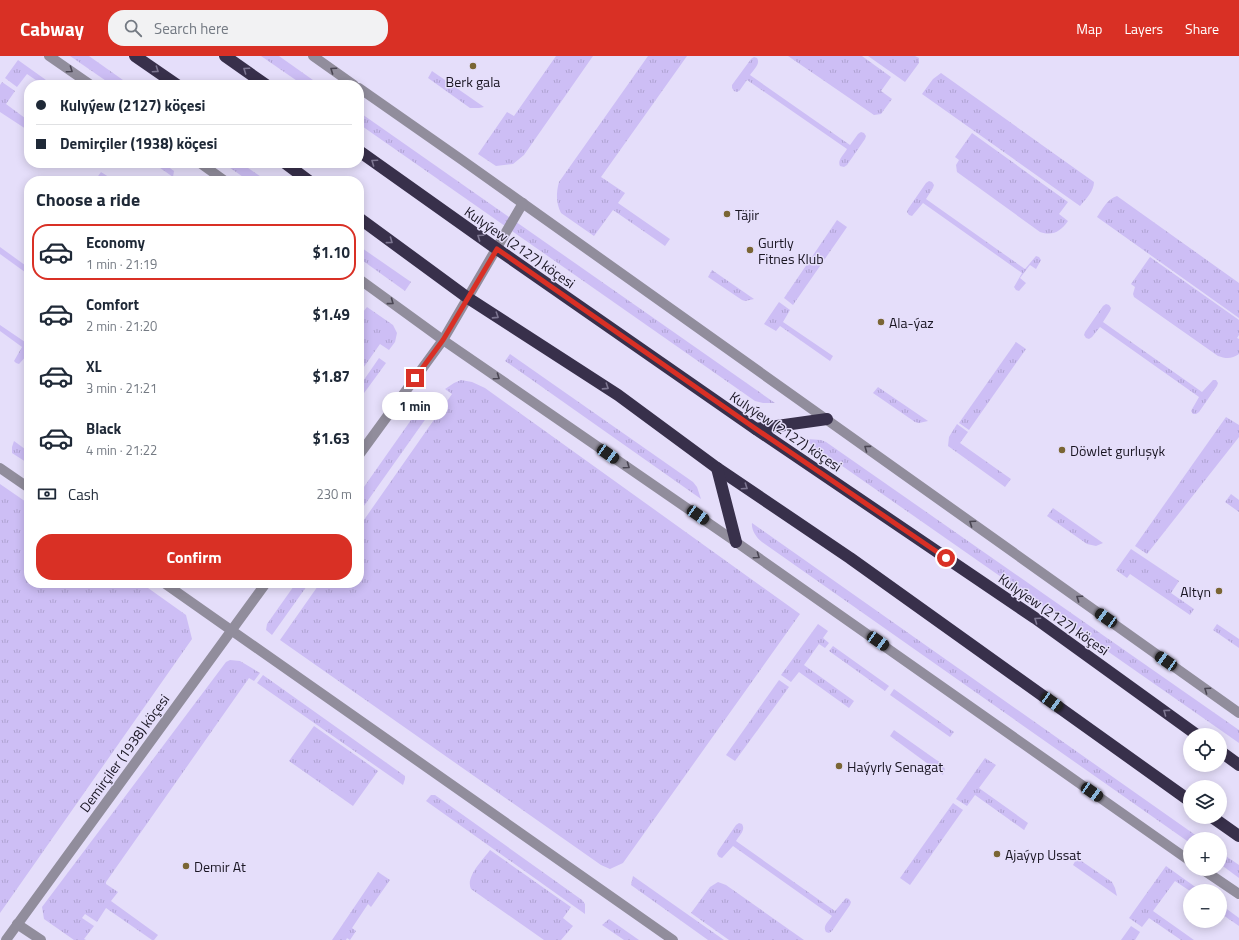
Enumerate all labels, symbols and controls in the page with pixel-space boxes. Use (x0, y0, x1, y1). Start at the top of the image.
search box (108, 10, 388, 46)
text: Cabway (20, 14, 84, 43)
icon: search (122, 17, 144, 39)
text: Search here (154, 17, 229, 40)
text: Map (1076, 18, 1102, 39)
text: Layers (1124, 18, 1163, 39)
text: Share (1185, 18, 1219, 39)
marker: Berk gala (468, 61, 478, 71)
one-way arrow (66, 66, 73, 73)
one-way arrow (152, 66, 159, 73)
one-way arrow (243, 68, 250, 75)
one-way arrow (331, 68, 338, 75)
place label: Berk gala (446, 71, 500, 92)
text: Kulyýew (2127) köçesi (60, 94, 205, 117)
text: Demirçiler (1938) köçesi (60, 132, 217, 155)
one-way arrow (371, 159, 378, 167)
text: Choose a ride (36, 186, 140, 213)
street label: Kulyýew (2127) köçesi (460, 201, 580, 293)
place label: Täjir (735, 204, 759, 225)
marker: Täjir (722, 209, 732, 219)
text: Economy (86, 231, 145, 254)
place label: Gurtly Fitnes Klub (758, 232, 824, 269)
icon: car (38, 234, 74, 270)
one-way arrow (477, 234, 484, 242)
one-way arrow (386, 236, 393, 243)
text: $1.10 (313, 241, 350, 264)
marker: Gurtly Fitnes Klub (745, 245, 755, 255)
text: 1 min · 21:19 (86, 254, 157, 274)
text: Comfort (86, 293, 139, 316)
icon: car (38, 296, 74, 332)
one-way arrow (386, 297, 393, 304)
text: $1.49 (313, 303, 350, 326)
one-way arrow (492, 312, 499, 319)
place label: Ala-ýaz (889, 312, 934, 333)
text: 2 min · 21:20 (86, 316, 157, 336)
marker: Ala-ýaz (876, 317, 886, 327)
text: XL (86, 355, 102, 378)
icon: car (38, 358, 74, 394)
text: $1.87 (313, 365, 350, 388)
route end (406, 369, 424, 387)
one-way arrow (492, 372, 499, 379)
text: 3 min · 21:21 (86, 378, 157, 398)
one-way arrow (602, 382, 609, 389)
street label: Kulyýew (2127) köçesi (726, 386, 846, 476)
callout: 1 min (382, 392, 448, 420)
text: 1 min (399, 396, 431, 416)
text: Black (86, 417, 121, 440)
icon: car (38, 420, 74, 456)
text: $1.63 (313, 427, 350, 450)
text: 4 min · 21:22 (86, 440, 157, 460)
place label: Döwlet gurluşyk (1070, 440, 1166, 461)
car (595, 442, 621, 466)
marker: Döwlet gurluşyk (1057, 445, 1067, 455)
one-way arrow (864, 446, 871, 453)
one-way arrow (623, 461, 630, 469)
one-way arrow (741, 482, 748, 489)
icon: cash (36, 483, 58, 505)
text: Cash (68, 483, 99, 506)
text: 230 m (316, 484, 352, 504)
car (685, 503, 711, 527)
one-way arrow (970, 521, 977, 528)
button: Confirm (36, 534, 352, 580)
route start (937, 549, 955, 567)
one-way arrow (752, 551, 759, 558)
street label: Kulyýew (2127) köçesi (994, 568, 1114, 660)
place label: Altyn (1180, 581, 1211, 602)
marker: Altyn (1214, 586, 1224, 596)
one-way arrow (1076, 596, 1083, 603)
car (1093, 606, 1119, 630)
one-way arrow (1034, 617, 1041, 625)
car (865, 629, 891, 653)
car (1153, 649, 1179, 673)
one-way arrow (1205, 688, 1212, 695)
street label: Demirçiler (1938) köçesi (74, 690, 174, 816)
car (1039, 690, 1065, 714)
one-way arrow (1163, 710, 1170, 717)
map controls (1183, 728, 1227, 928)
button: locate (1183, 728, 1227, 772)
place label: Haýyrly Senagat (847, 756, 943, 777)
marker: Haýyrly Senagat (834, 761, 844, 771)
car (1079, 780, 1105, 804)
button: layers (1183, 780, 1227, 824)
button: + (1183, 832, 1227, 876)
place label: Ajaýyp Ussat (1005, 844, 1081, 865)
marker: Ajaýyp Ussat (992, 849, 1002, 859)
place label: Demir At (194, 856, 246, 877)
marker: Demir At (181, 861, 191, 871)
button: − (1183, 884, 1227, 928)

